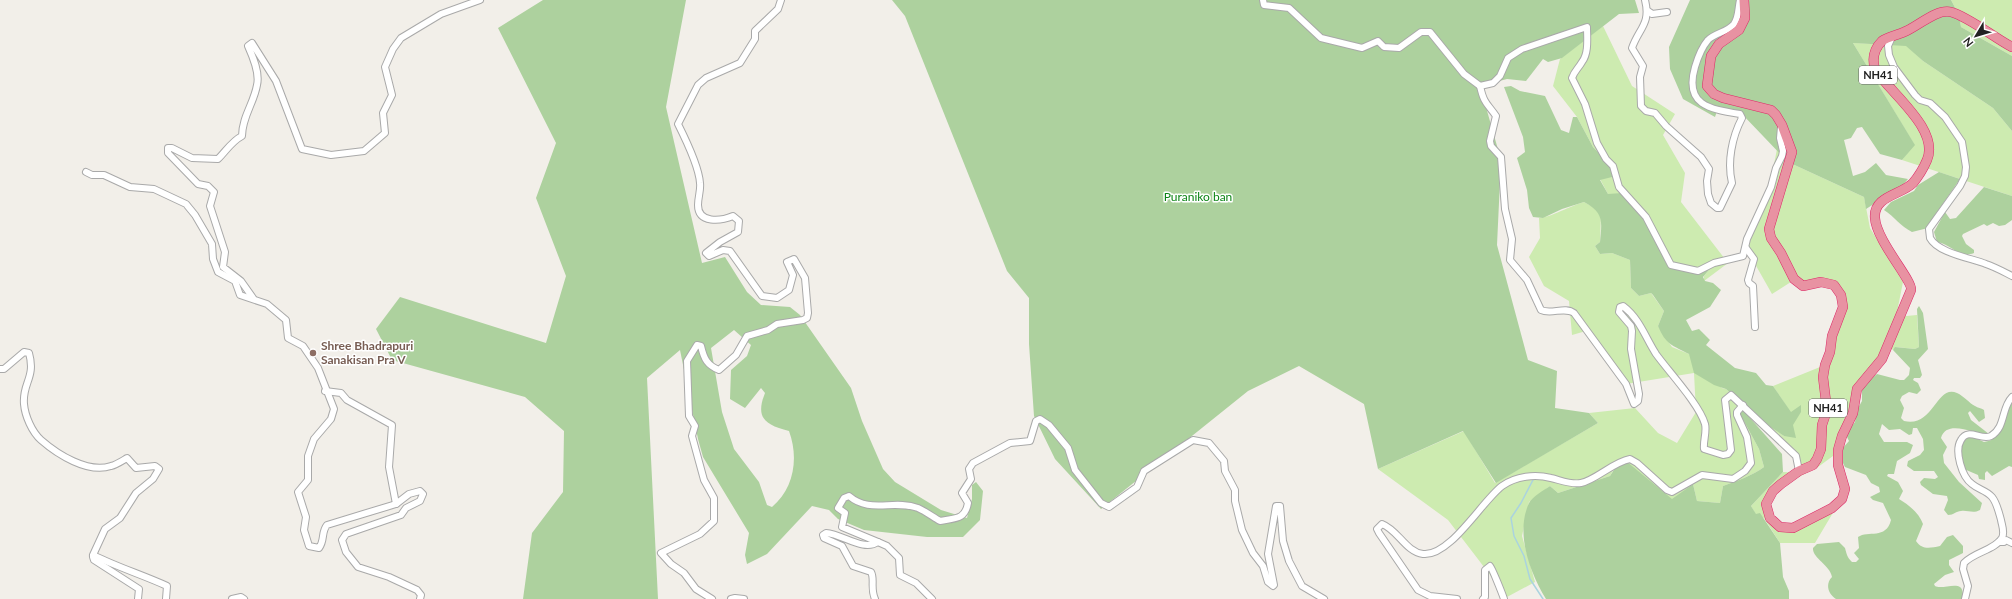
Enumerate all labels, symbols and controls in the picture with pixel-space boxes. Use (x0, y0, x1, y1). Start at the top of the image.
north arrow (1956, 16, 1996, 56)
text: N (1960, 35, 1975, 50)
road number: NH41 (1859, 66, 1897, 84)
park label: Puraniko ban (1164, 189, 1232, 204)
place label: Shree Bhadrapuri Sanakisan Pra V (321, 338, 413, 367)
marker: Shree Bhadrapuri Sanakisan Pra V (308, 348, 318, 358)
road number: NH41 (1809, 399, 1847, 417)

